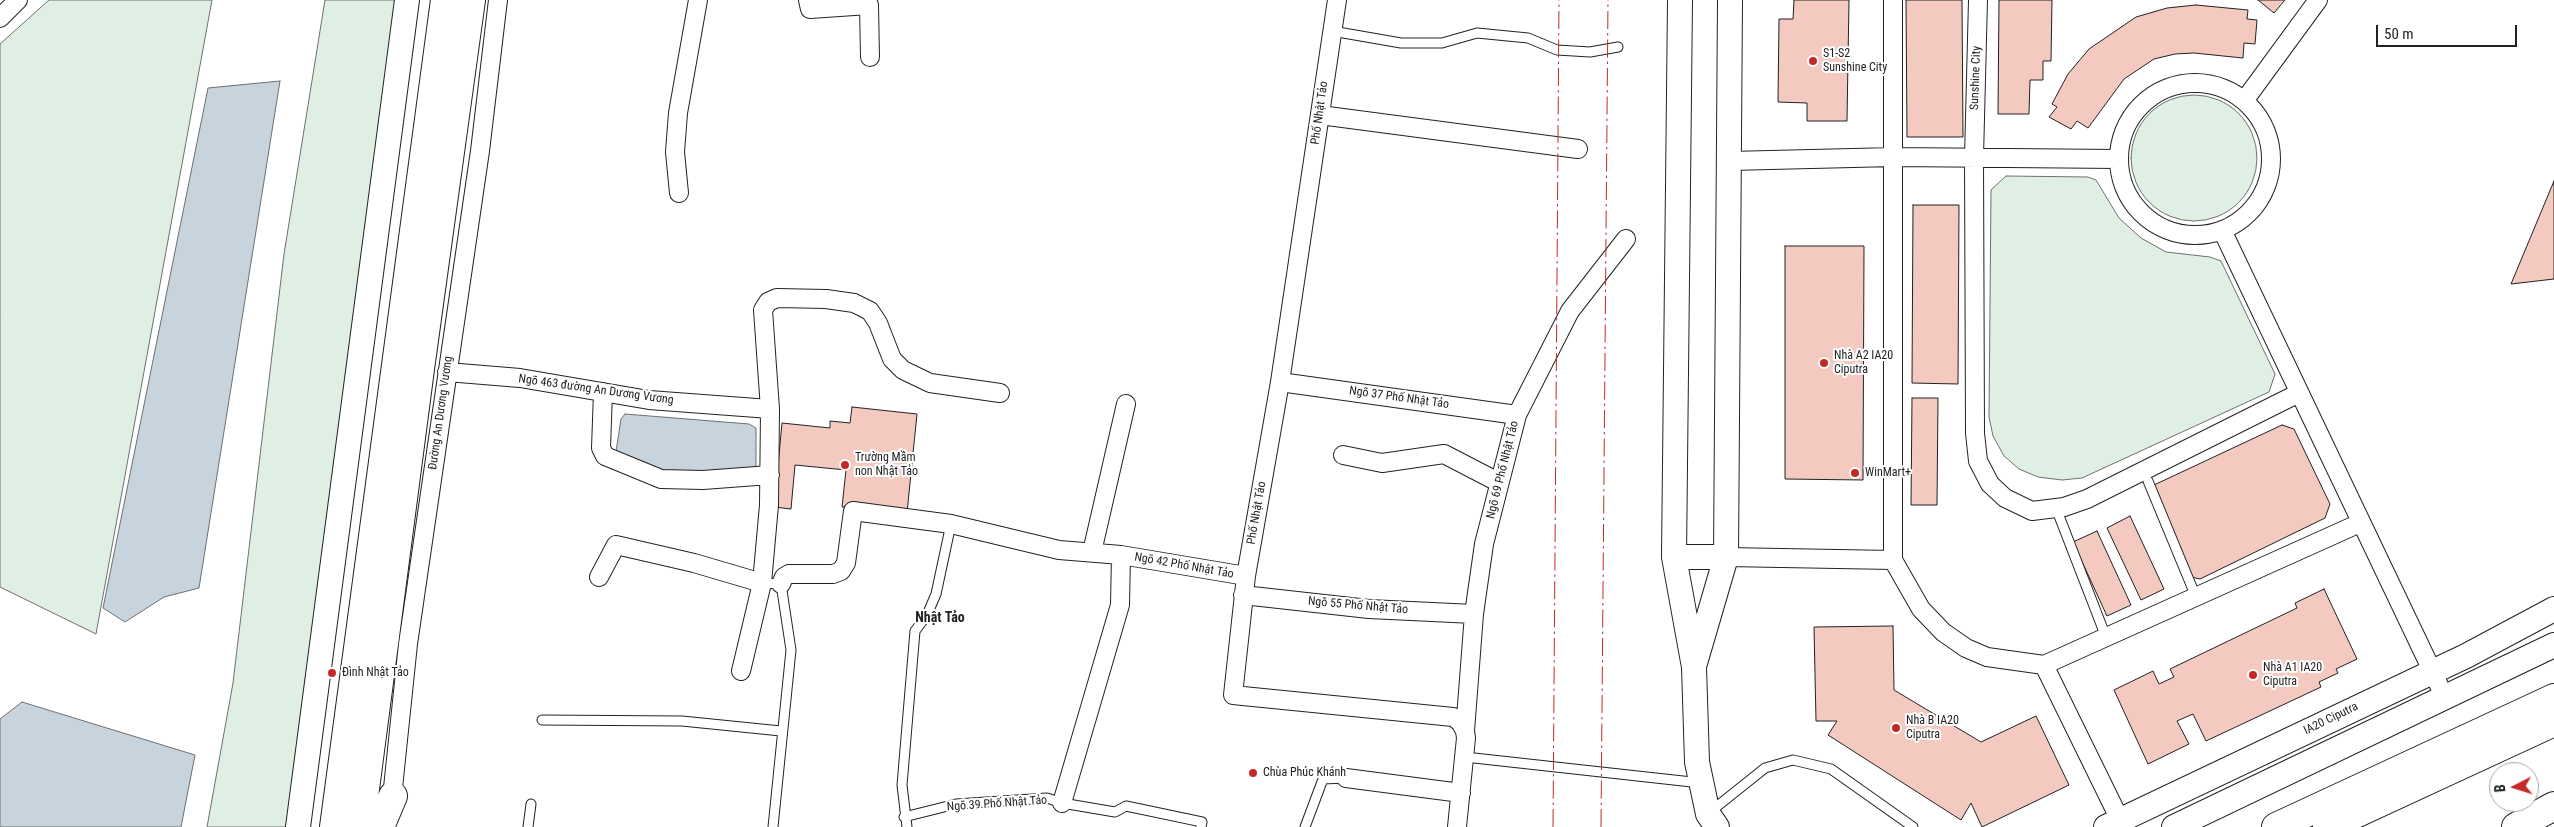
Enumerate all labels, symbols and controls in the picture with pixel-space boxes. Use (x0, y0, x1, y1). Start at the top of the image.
scale bar (2379, 15, 2520, 47)
text: 50 m (2384, 25, 2414, 43)
street label: Sunshine City (1968, 46, 1984, 110)
place label: S1-S2 Sunshine City (1823, 47, 1887, 75)
marker: S1-S2 Sunshine City (1807, 55, 1819, 67)
street label: Phố Nhật Tảo (1308, 80, 1332, 146)
place label: Nhà A2 IA20 Ciputra (1834, 349, 1893, 377)
street label: Đường An Dương Vương (426, 355, 456, 471)
marker: Nhà A2 IA20 Ciputra (1818, 357, 1830, 369)
street label: Ngõ 463 đường An Dương Vương (517, 372, 675, 408)
street label: Ngõ 37 Phố Nhật Tảo (1348, 384, 1450, 412)
street label: Ngõ 69 Phố Nhật Tảo (1484, 419, 1522, 521)
place label: Trường Mầm non Nhật Tảo (855, 451, 918, 479)
marker: Trường Mầm non Nhật Tảo (839, 459, 851, 471)
place label: WinMart+ (1865, 466, 1911, 480)
marker: WinMart+ (1849, 467, 1861, 479)
street label: Phố Nhật Tảo (1244, 480, 1270, 546)
street label: Ngõ 42 Phố Nhật Tảo (1133, 550, 1235, 582)
street label: Ngõ 55 Phố Nhật Tảo (1307, 594, 1409, 618)
district label: Nhật Tảo (915, 610, 965, 626)
place label: Nhà A1 IA20 Ciputra (2263, 661, 2322, 689)
place label: Đình Nhật Tảo (342, 666, 409, 680)
marker: Đình Nhật Tảo (326, 667, 338, 679)
marker: Nhà A1 IA20 Ciputra (2247, 669, 2259, 681)
street label: IA20 Ciputra (2301, 700, 2361, 738)
place label: Nhà B IA20 Ciputra (1906, 714, 1959, 742)
marker: Nhà B IA20 Ciputra (1890, 722, 1902, 734)
north arrow (2489, 762, 2539, 812)
place label: Chùa Phúc Khánh (1263, 766, 1346, 780)
marker: Chùa Phúc Khánh (1247, 767, 1259, 779)
text: B (2492, 784, 2508, 793)
street label: Ngõ 39 Phố Nhật Tảo (946, 793, 1048, 815)

